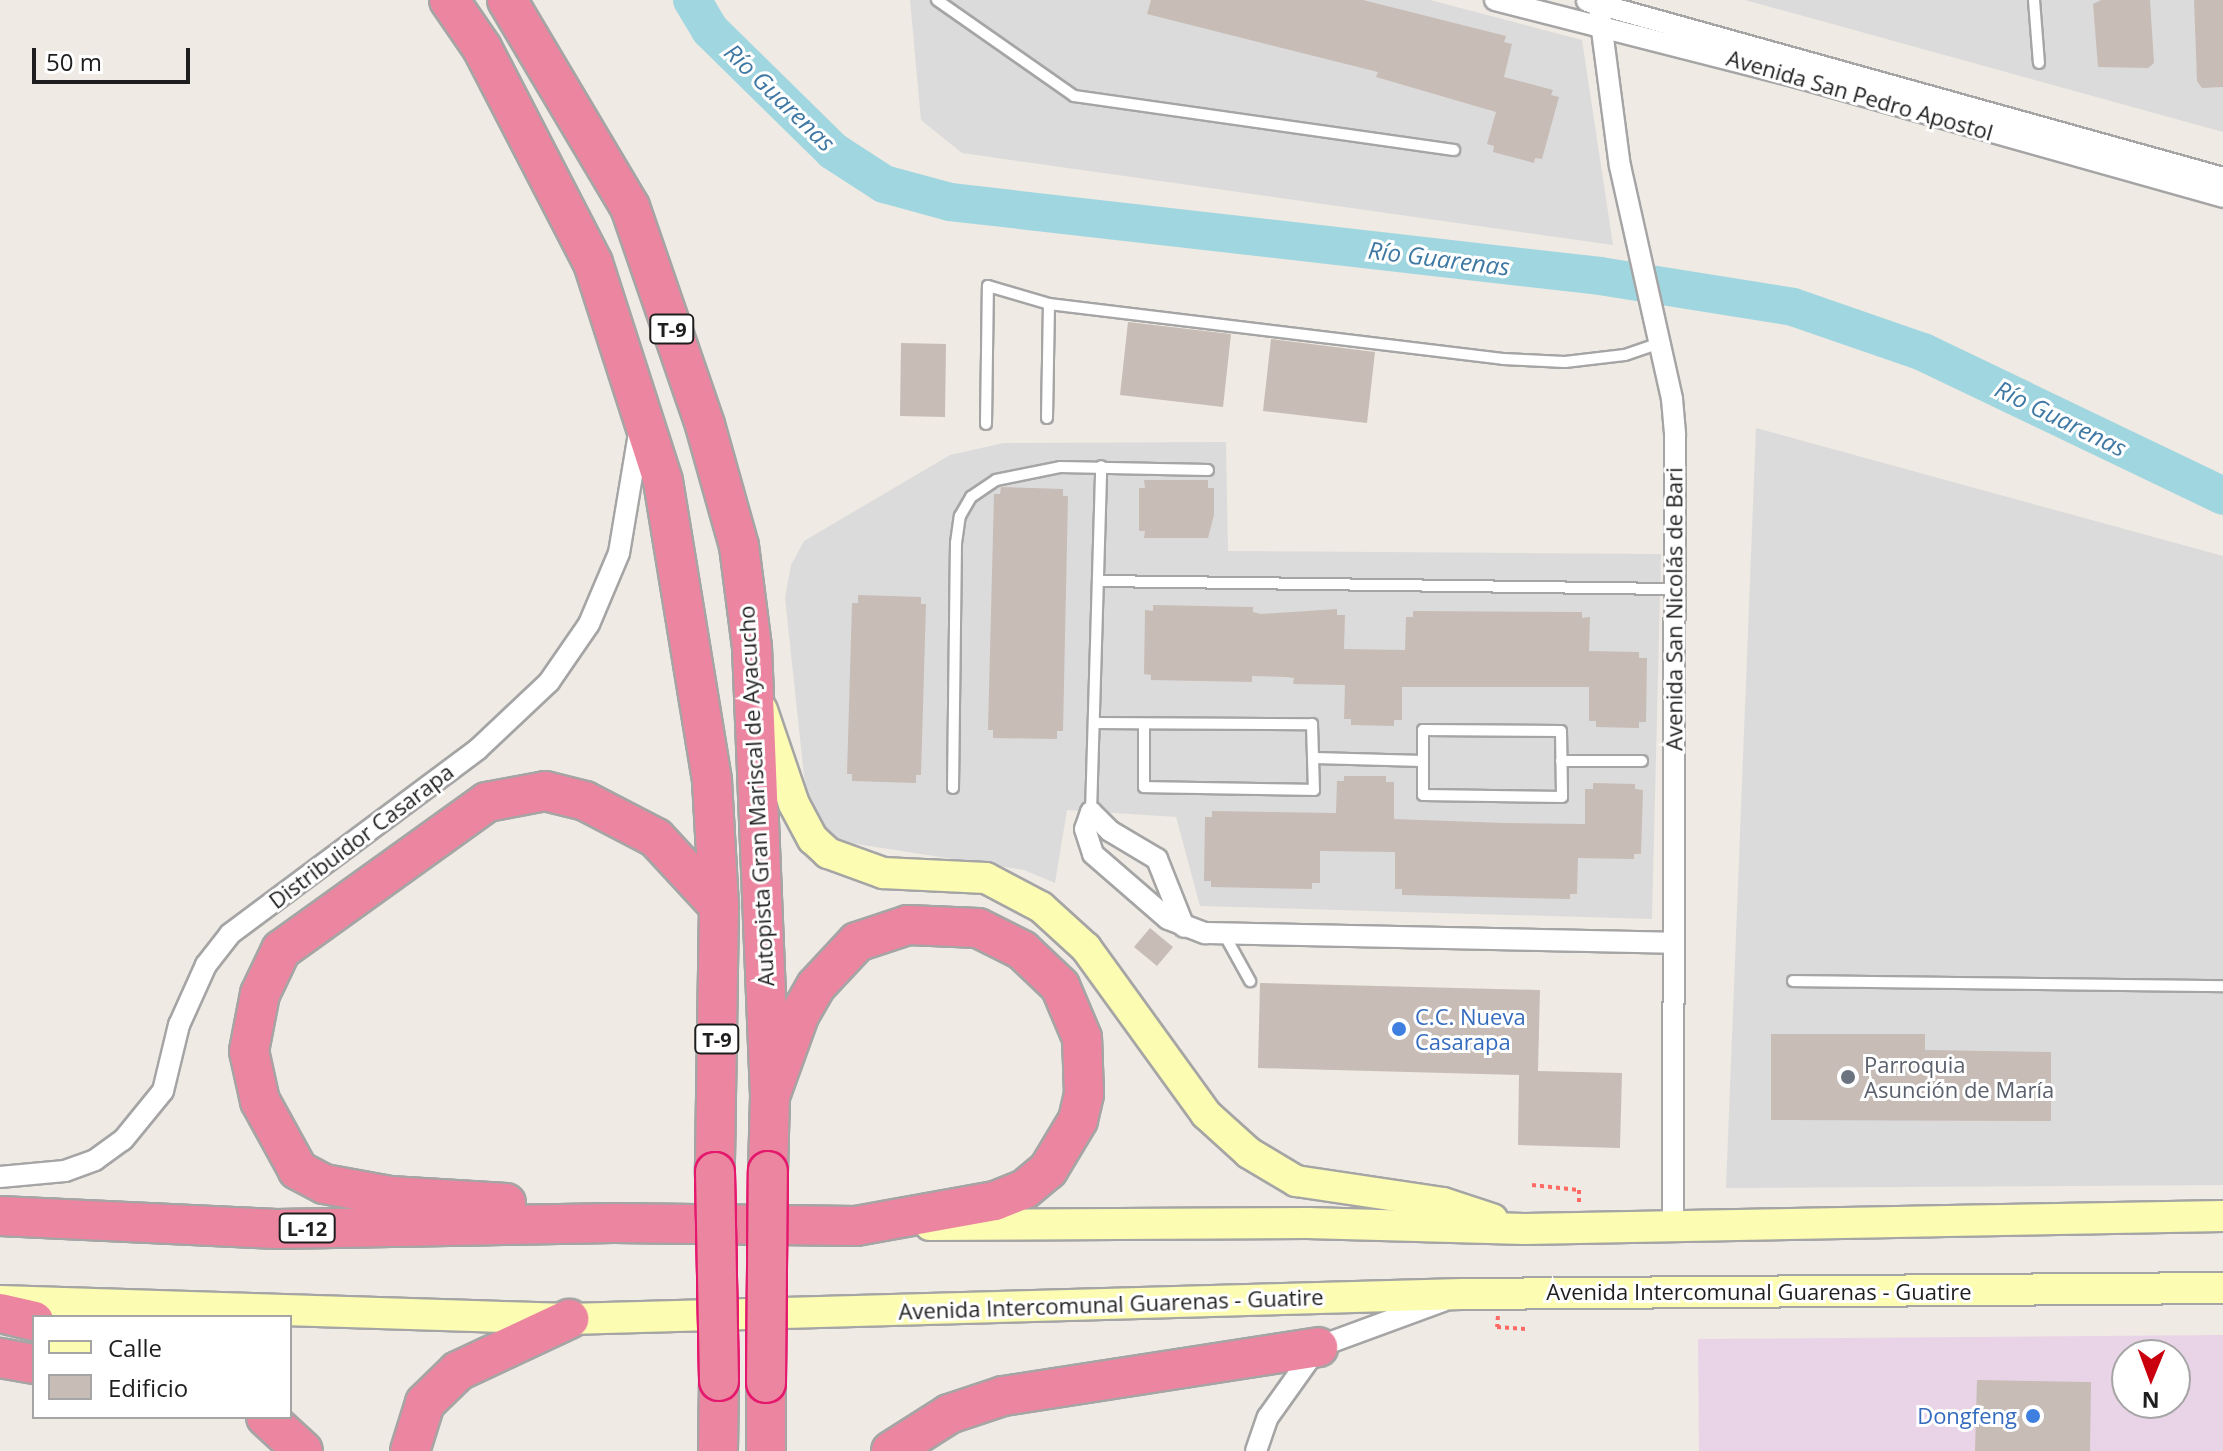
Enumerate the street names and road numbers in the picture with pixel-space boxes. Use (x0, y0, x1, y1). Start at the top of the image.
street label: Avenida San Pedro Apostol (1724, 44, 1996, 146)
road number: T-9 (648, 313, 696, 345)
street label: Avenida San Nicolás de Bari (1661, 467, 1687, 751)
street label: Autopista Gran Mariscal de Ayacucho (733, 605, 779, 987)
street label: Distribuidor Casarapa (264, 758, 458, 914)
road number: T-9 (693, 1023, 741, 1055)
road number: L-12 (277, 1212, 337, 1244)
street label: Avenida Intercomunal Guarenas - Guatire (1546, 1279, 1972, 1305)
street label: Avenida Intercomunal Guarenas - Guatire (898, 1283, 1324, 1325)

